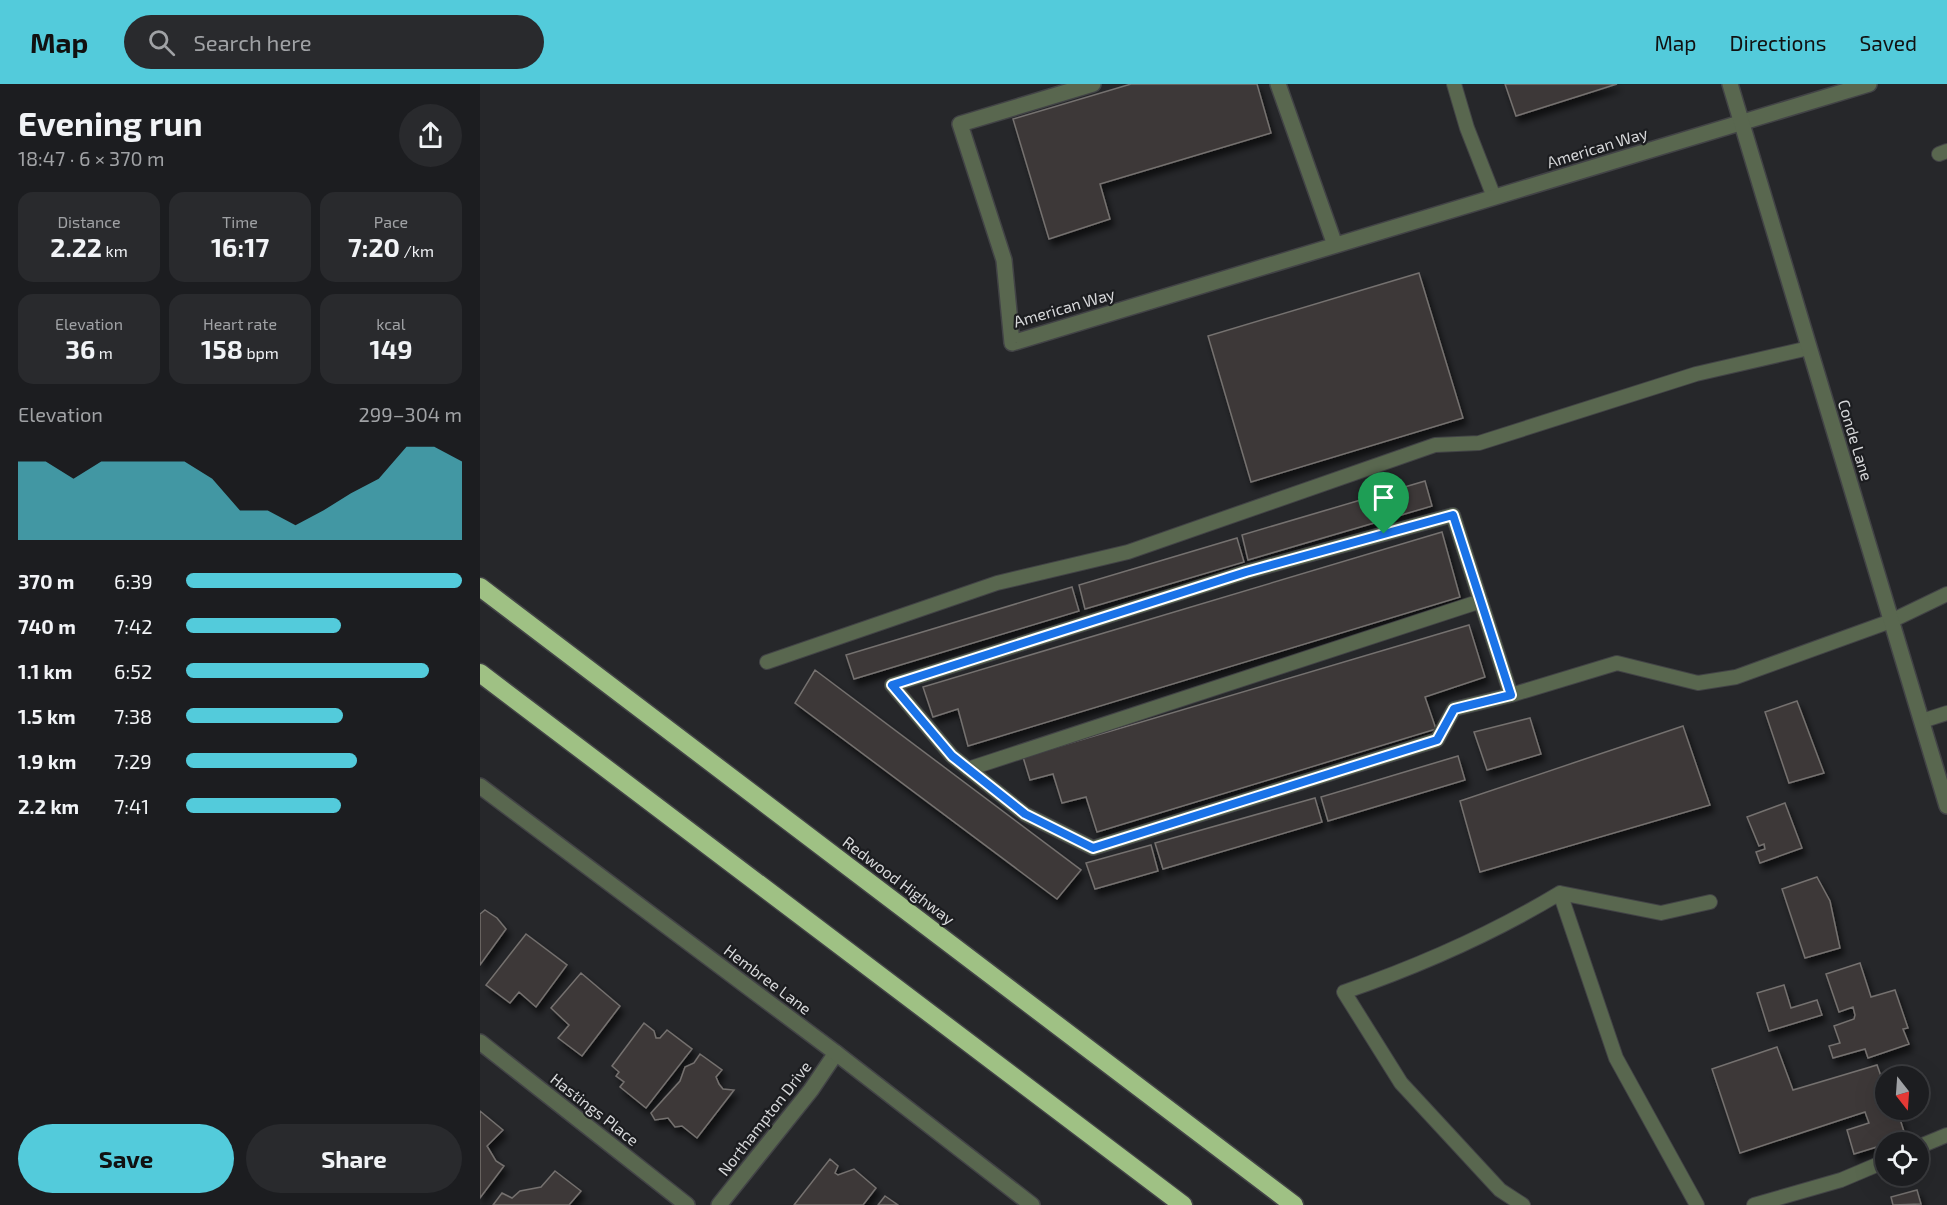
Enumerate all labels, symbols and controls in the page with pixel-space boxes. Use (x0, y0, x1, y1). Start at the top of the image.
search box (124, 15, 544, 69)
text: Map (30, 25, 88, 59)
icon: search (145, 26, 178, 59)
text: Search here (193, 29, 312, 55)
text: Map (1654, 30, 1697, 55)
text: Directions (1730, 30, 1826, 55)
text: Saved (1859, 30, 1917, 55)
text: Evening run (18, 103, 203, 143)
button: share (399, 104, 462, 167)
street label: American Way (1544, 122, 1650, 171)
text: 18:47 · 6 × 370 m (18, 146, 164, 170)
text: Distance (57, 212, 121, 231)
text: Time (222, 212, 258, 231)
text: Pace (374, 212, 408, 231)
text: 2.22 (50, 231, 102, 262)
text: 16:17 (211, 231, 269, 262)
text: 7:20 (348, 231, 400, 262)
text: km (102, 241, 128, 260)
text: /km (400, 241, 434, 260)
street label: American Way (1011, 283, 1117, 331)
text: Elevation (55, 314, 123, 333)
text: Heart rate (203, 314, 277, 333)
text: kcal (376, 314, 406, 333)
text: 36 (65, 333, 95, 364)
text: 158 (201, 333, 243, 364)
text: 149 (369, 333, 413, 364)
text: m (95, 343, 113, 362)
text: bpm (243, 343, 279, 362)
street label: Conde Lane (1835, 397, 1877, 483)
text: Elevation (18, 402, 103, 426)
text: 299–304 m (359, 402, 462, 426)
pin (1358, 472, 1409, 534)
icon: arrive (1367, 481, 1400, 514)
text: 370 m (18, 569, 74, 593)
text: 6:39 (114, 569, 153, 593)
text: 740 m (18, 614, 76, 638)
text: 7:42 (114, 614, 153, 638)
text: 1.1 km (18, 659, 72, 683)
text: 6:52 (114, 659, 152, 683)
text: 1.5 km (18, 704, 76, 728)
text: 7:38 (114, 704, 152, 728)
text: 1.9 km (18, 749, 76, 773)
text: 7:29 (114, 749, 152, 773)
text: 2.2 km (18, 794, 79, 818)
text: 7:41 (114, 794, 149, 818)
street label: Redwood Highway (839, 832, 959, 928)
street label: Hembree Lane (721, 940, 815, 1018)
street label: Northampton Drive (713, 1057, 815, 1179)
north arrow (1875, 1066, 1929, 1120)
map controls (1875, 1066, 1929, 1186)
street label: Hastings Place (547, 1069, 643, 1149)
button: Save (18, 1124, 234, 1193)
button: Share (246, 1124, 462, 1193)
button: locate (1875, 1132, 1929, 1186)

